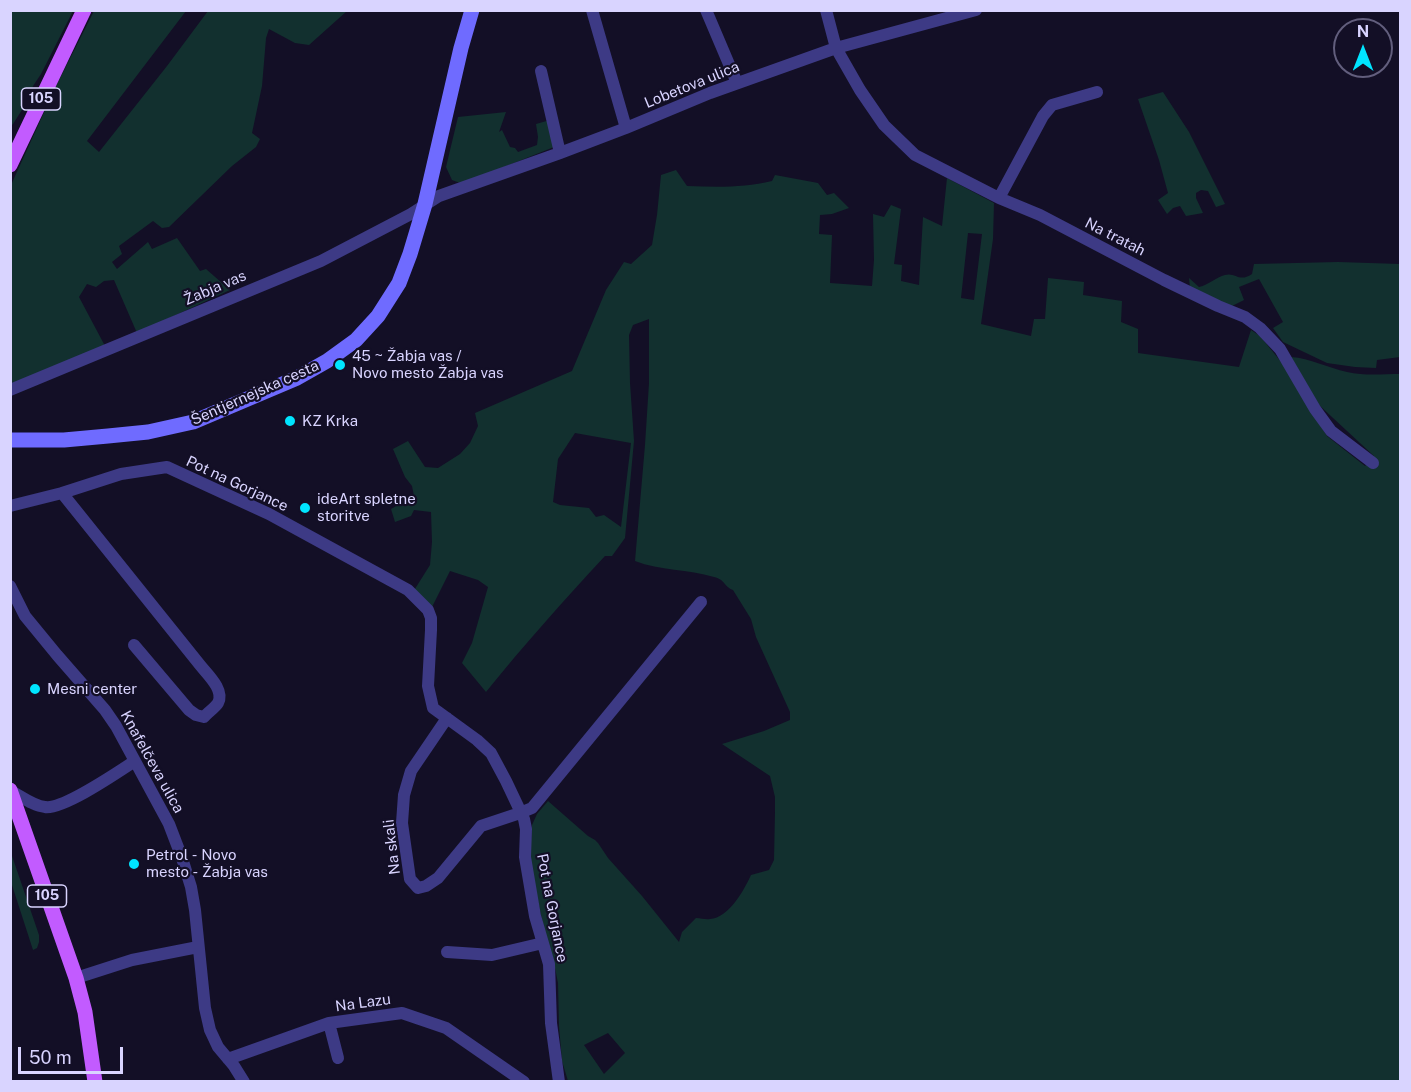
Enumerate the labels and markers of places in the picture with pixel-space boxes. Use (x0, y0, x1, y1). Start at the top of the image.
place label: 45 ~ Žabja vas / Novo mesto Žabja vas (352, 347, 504, 382)
marker: 45 ~ Žabja vas / Novo mesto Žabja vas (333, 358, 347, 372)
place label: KZ Krka (302, 412, 358, 430)
marker: KZ Krka (283, 414, 297, 428)
place label: ideArt spletne storitve (317, 490, 416, 525)
marker: ideArt spletne storitve (298, 501, 312, 515)
place label: Mesni center (47, 680, 137, 698)
marker: Mesni center (28, 682, 42, 696)
place label: Petrol - Novo mesto - Žabja vas (146, 846, 268, 881)
marker: Petrol - Novo mesto - Žabja vas (127, 857, 141, 871)

